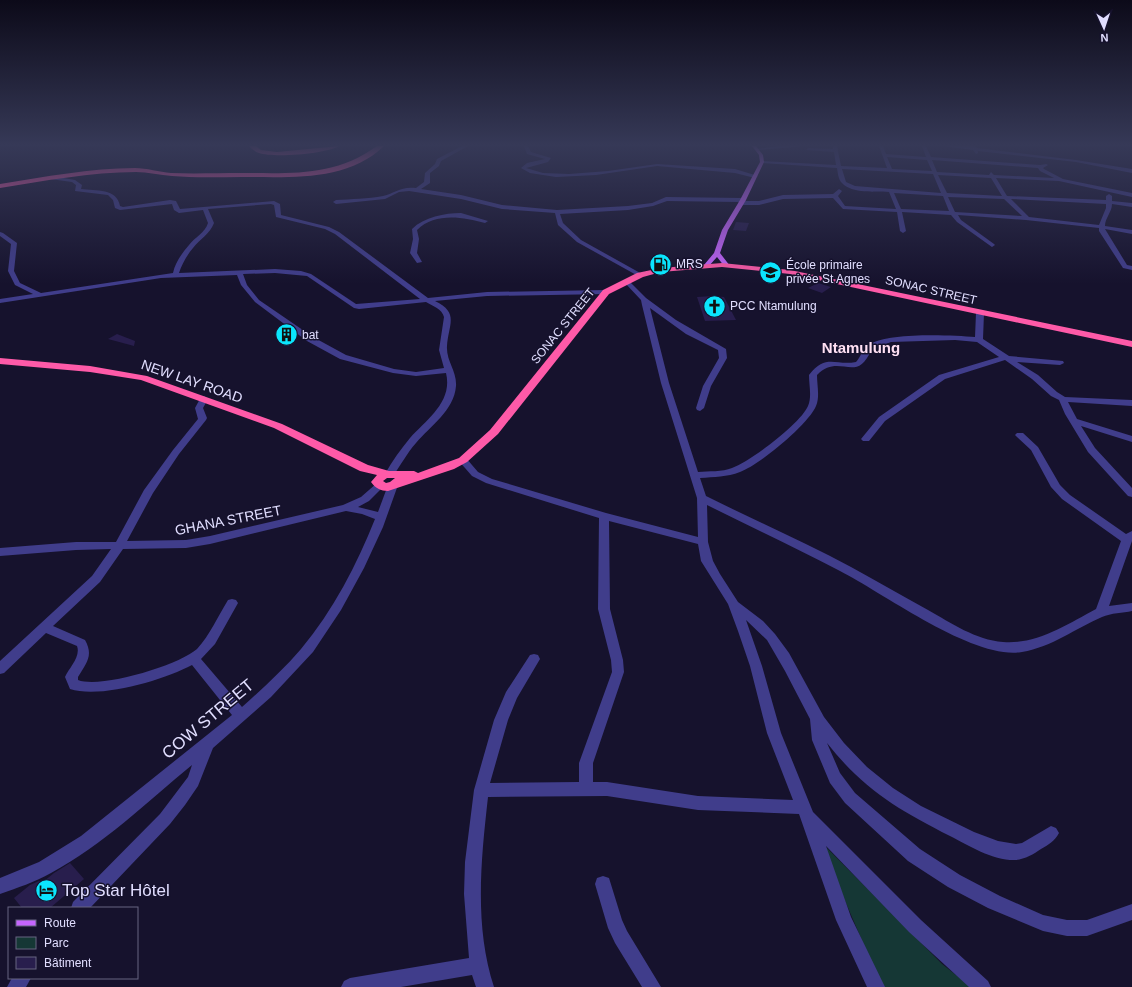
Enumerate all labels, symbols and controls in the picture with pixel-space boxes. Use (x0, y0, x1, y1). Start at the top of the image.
north arrow (1084, 8, 1124, 48)
text: N (1100, 32, 1109, 44)
fuel station icon: MRS (648, 251, 674, 277)
place label: MRS (676, 257, 703, 271)
place label: École primaire privée St Agnes (786, 257, 870, 286)
school or university icon: École primaire privée St Agnes (757, 259, 783, 285)
street label: SONAC STREET (884, 273, 979, 307)
street label: SONAC STREET (528, 285, 598, 367)
church icon: PCC Ntamulung (702, 293, 728, 319)
place label: PCC Ntamulung (730, 299, 817, 313)
building icon: bat (274, 322, 300, 348)
place label: bat (302, 328, 319, 342)
district label: Ntamulung (822, 339, 900, 356)
street label: NEW LAY ROAD (139, 356, 245, 406)
street label: GHANA STREET (173, 502, 283, 538)
street label: COW STREET (158, 675, 258, 763)
hotel icon: Top Star Hôtel (34, 877, 60, 903)
place label: Top Star Hôtel (62, 881, 170, 900)
legend (8, 907, 138, 979)
text: Route (44, 916, 76, 930)
text: Parc (44, 936, 69, 950)
text: Bâtiment (44, 956, 92, 970)

